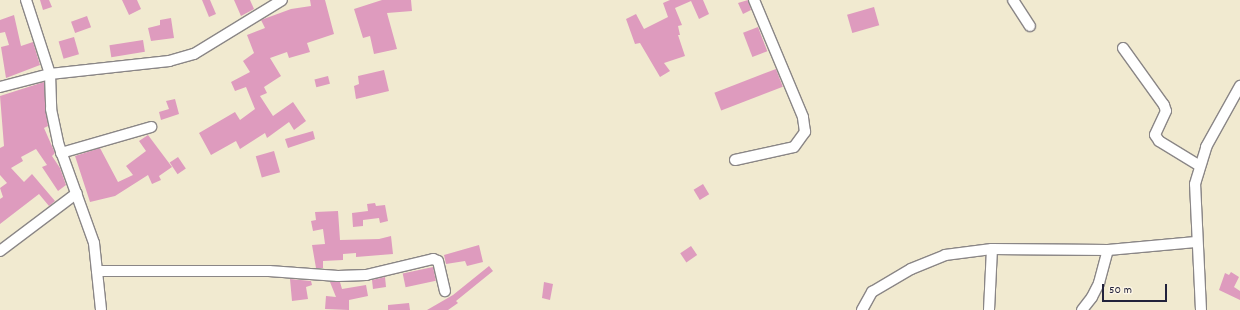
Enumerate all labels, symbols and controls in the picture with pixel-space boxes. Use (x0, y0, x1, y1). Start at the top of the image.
scale bar (1104, 276, 1169, 302)
text: 50 m (1109, 282, 1132, 299)

